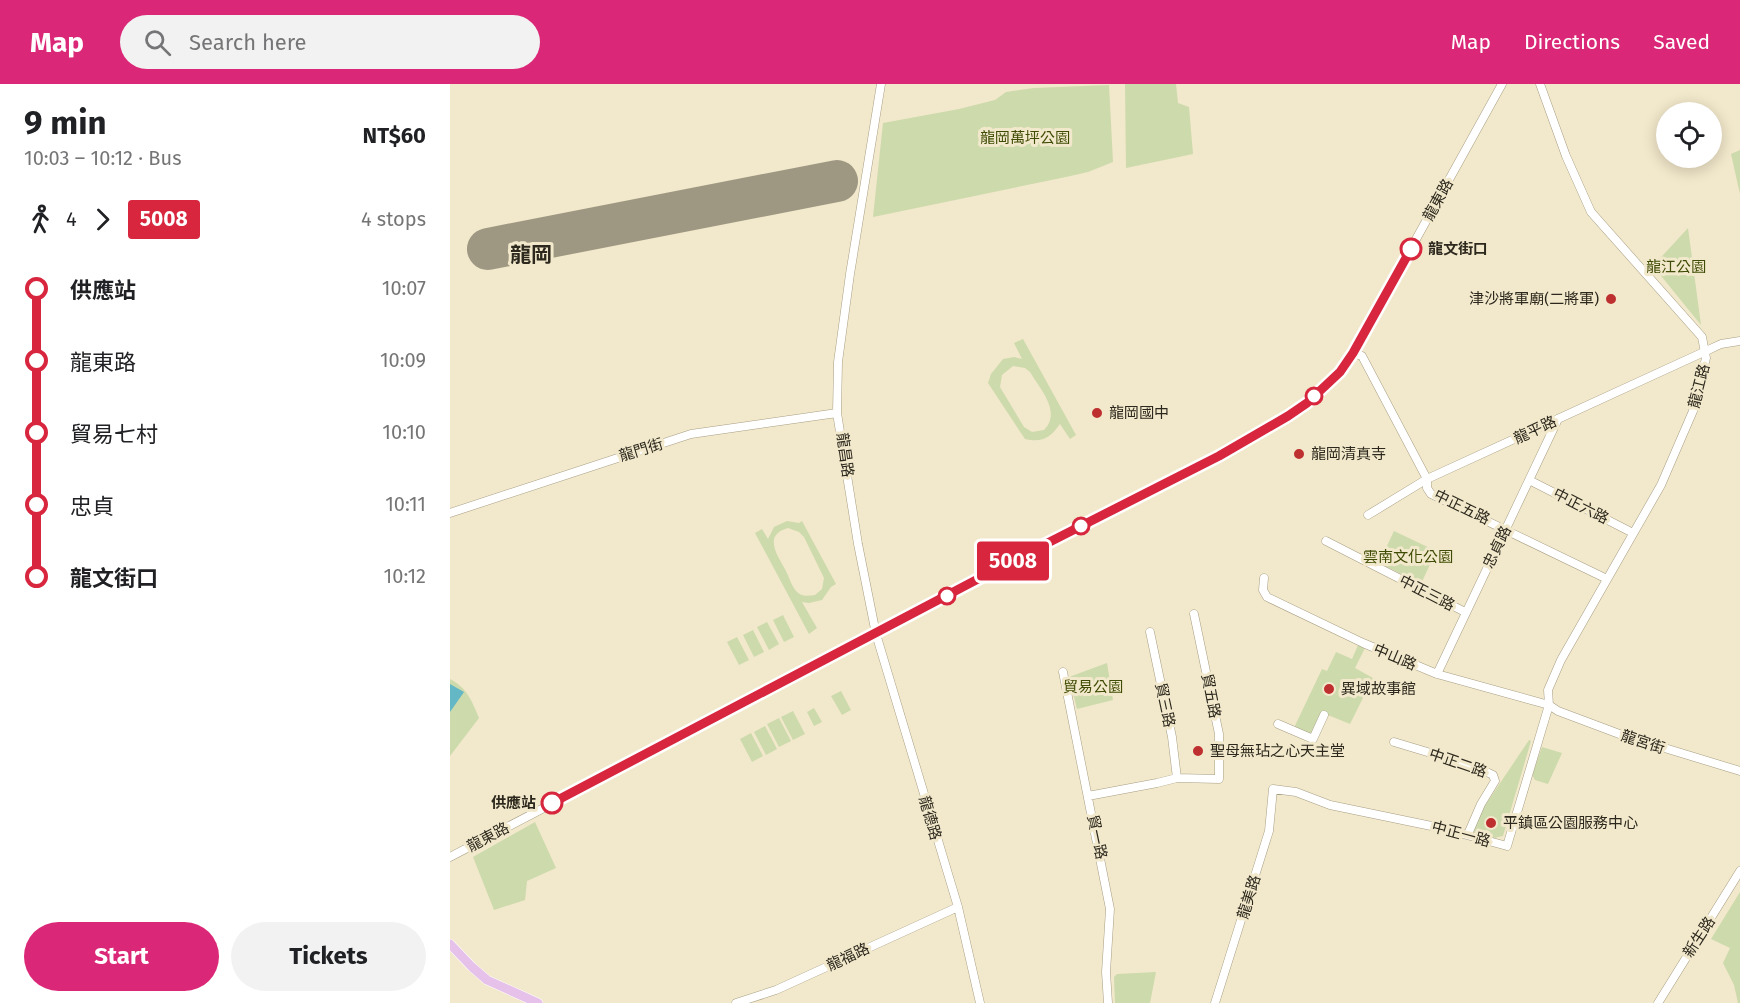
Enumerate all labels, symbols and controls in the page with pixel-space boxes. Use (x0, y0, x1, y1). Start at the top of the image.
search box (120, 15, 540, 69)
text: Map (30, 26, 84, 59)
icon: search (141, 26, 174, 59)
text: Search here (189, 29, 307, 56)
text: Map (1451, 29, 1491, 55)
text: Directions (1524, 29, 1620, 55)
text: Saved (1653, 29, 1710, 55)
map controls (1656, 102, 1722, 168)
button: locate (1656, 102, 1722, 168)
text: 9 min (24, 103, 107, 143)
text: NT$60 (363, 122, 426, 149)
park label: 龍岡萬坪公園 (980, 129, 1070, 147)
text: 10:03 – 10:12 · Bus (24, 146, 181, 170)
street label: 龍東路 (1419, 176, 1457, 224)
icon: walk (24, 203, 57, 236)
icon: forward (86, 203, 119, 236)
text: 5008 (140, 206, 188, 232)
text: 4 (66, 207, 77, 231)
text: 4 stops (361, 207, 426, 231)
marker: 龍文街口 (1400, 238, 1422, 260)
place label: 龍文街口 (1428, 240, 1488, 258)
district label: 龍岡 (510, 242, 552, 268)
park label: 龍江公園 (1646, 258, 1706, 276)
text: 10:07 (382, 276, 426, 300)
text: 供應站 (70, 277, 136, 304)
place label: 津沙將軍廟(二將軍) (1469, 290, 1599, 308)
marker: 津沙將軍廟(二將軍) (1604, 292, 1618, 306)
text: 10:09 (380, 348, 426, 372)
text: 龍東路 (70, 349, 136, 376)
street label: 龍江路 (1685, 362, 1713, 410)
unlabelled marker (1305, 387, 1323, 405)
place label: 龍岡國中 (1109, 404, 1169, 422)
marker: 龍岡國中 (1090, 406, 1104, 420)
street label: 龍平路 (1511, 412, 1559, 448)
text: 10:10 (382, 420, 426, 444)
text: 貿易七村 (70, 421, 158, 448)
street label: 龍昌路 (833, 431, 857, 479)
street label: 龍門街 (617, 435, 665, 465)
place label: 龍岡清真寺 (1311, 445, 1386, 463)
marker: 龍岡清真寺 (1292, 447, 1306, 461)
street label: 中正六路 (1550, 484, 1612, 528)
street label: 中正五路 (1431, 486, 1493, 528)
text: 10:11 (385, 492, 426, 516)
text: 忠貞 (70, 493, 114, 520)
unlabelled marker (1072, 517, 1090, 535)
street label: 忠貞路 (1479, 523, 1515, 571)
line badge: 5008 (971, 542, 1055, 580)
text: 5008 (989, 548, 1037, 574)
park label: 雲南文化公園 (1363, 548, 1453, 566)
text: 10:12 (384, 564, 426, 588)
text: 龍文街口 (70, 565, 158, 592)
street label: 中正三路 (1396, 571, 1458, 615)
unlabelled marker (938, 587, 956, 605)
street label: 中山路 (1371, 640, 1419, 674)
street label: 貿五路 (1198, 672, 1224, 720)
park label: 貿易公園 (1063, 678, 1123, 696)
place label: 異域故事館 (1341, 680, 1416, 698)
street label: 貿三路 (1152, 681, 1178, 729)
marker: 異域故事館 (1322, 682, 1336, 696)
street label: 龍宮街 (1619, 726, 1667, 758)
place label: 聖母無玷之心天主堂 (1210, 742, 1345, 760)
marker: 聖母無玷之心天主堂 (1191, 744, 1205, 758)
street label: 中正二路 (1427, 745, 1489, 781)
marker: 供應站 (541, 792, 563, 814)
place label: 供應站 (491, 794, 536, 812)
street label: 龍德路 (915, 794, 945, 842)
street label: 貿一路 (1084, 813, 1110, 861)
place label: 平鎮區公園服務中心 (1503, 814, 1638, 832)
marker: 平鎮區公園服務中心 (1484, 816, 1498, 830)
street label: 龍東路 (464, 818, 512, 856)
street label: 中正一路 (1430, 818, 1492, 850)
street label: 龍美路 (1234, 873, 1264, 921)
street label: 新生路 (1679, 913, 1719, 961)
button: Start (24, 922, 219, 991)
button: Tickets (231, 922, 426, 991)
street label: 龍福路 (824, 939, 872, 975)

